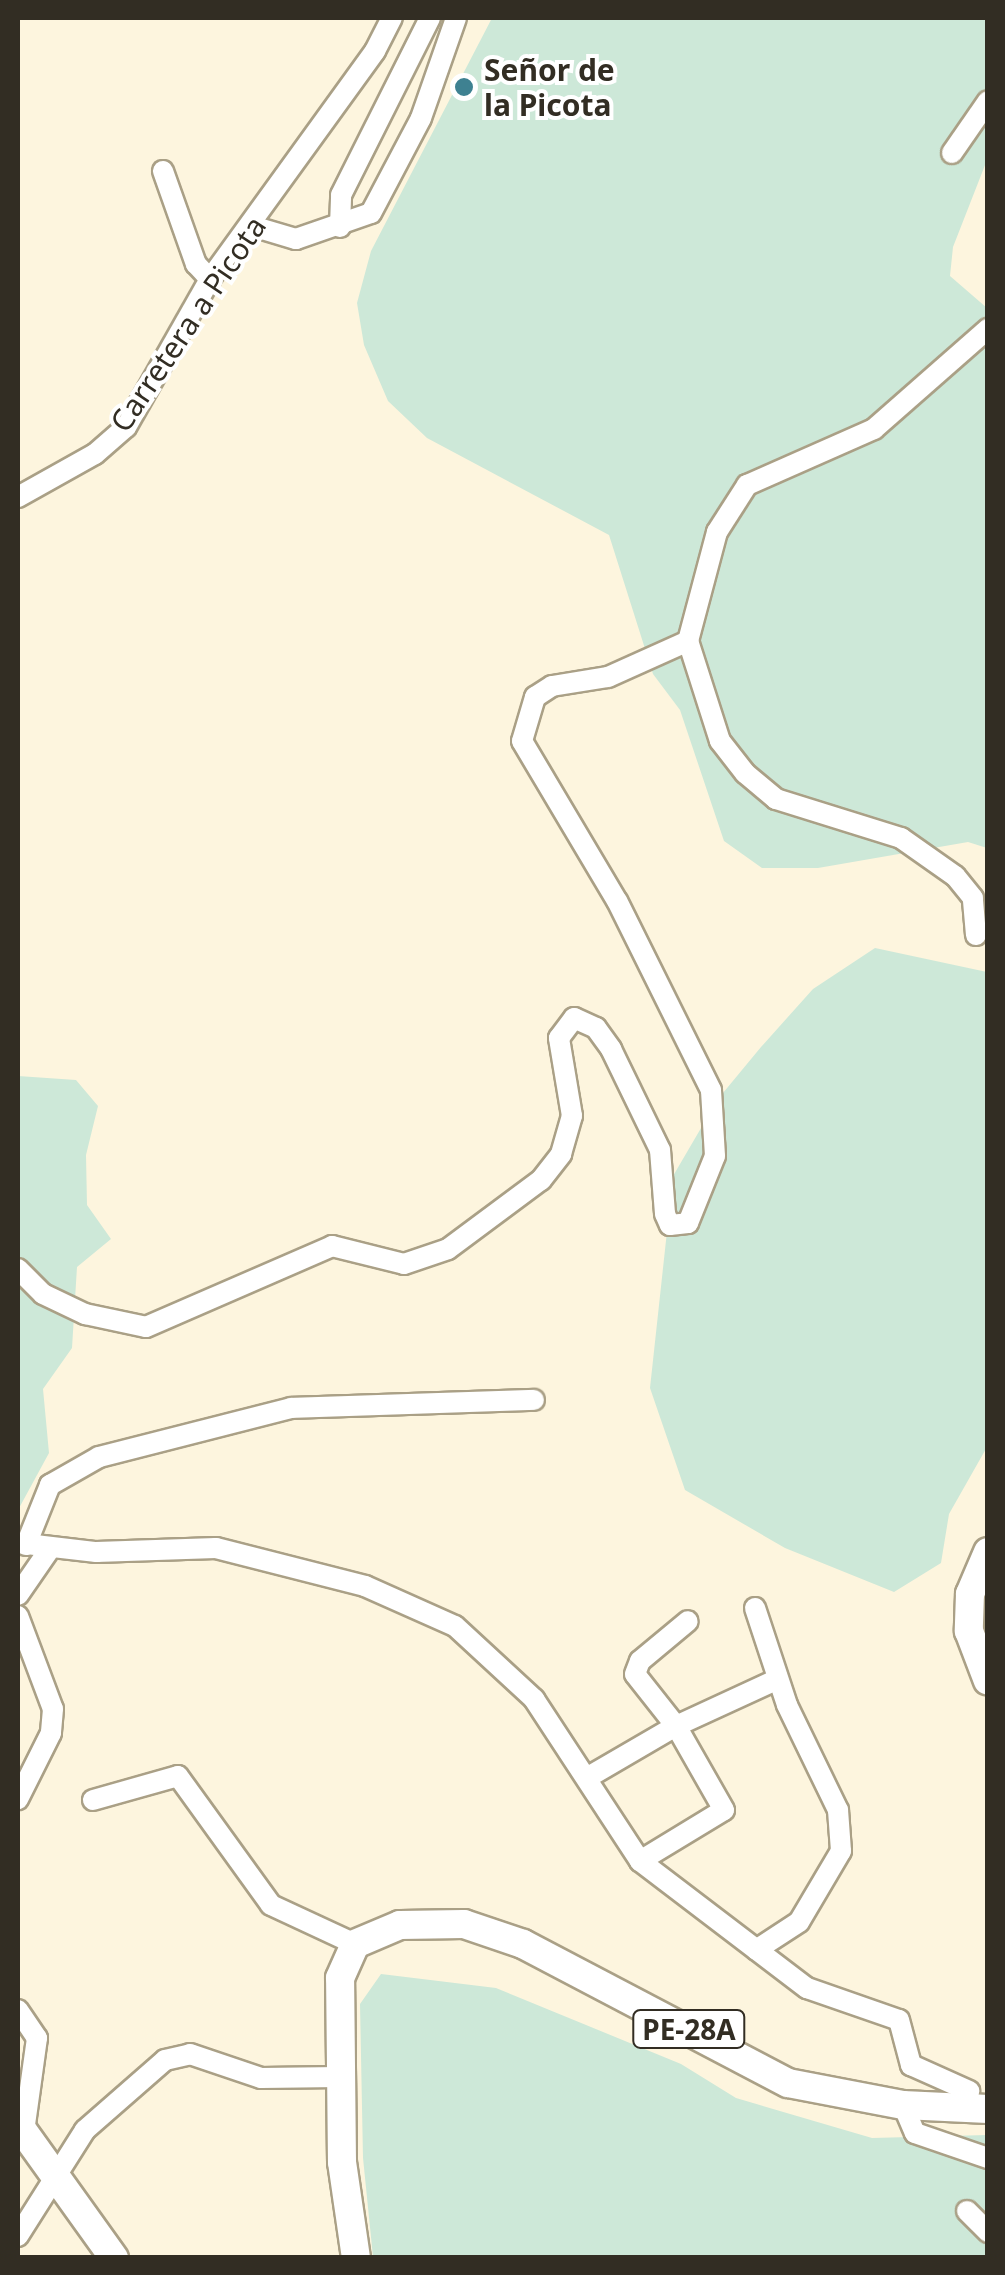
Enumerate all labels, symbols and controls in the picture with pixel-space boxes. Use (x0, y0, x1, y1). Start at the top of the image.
place label: Señor de la Picota (484, 52, 615, 122)
marker: Señor de la Picota (453, 76, 475, 98)
street label: Carretera a Picota (103, 210, 273, 438)
road number: PE-28A (632, 2006, 746, 2052)

